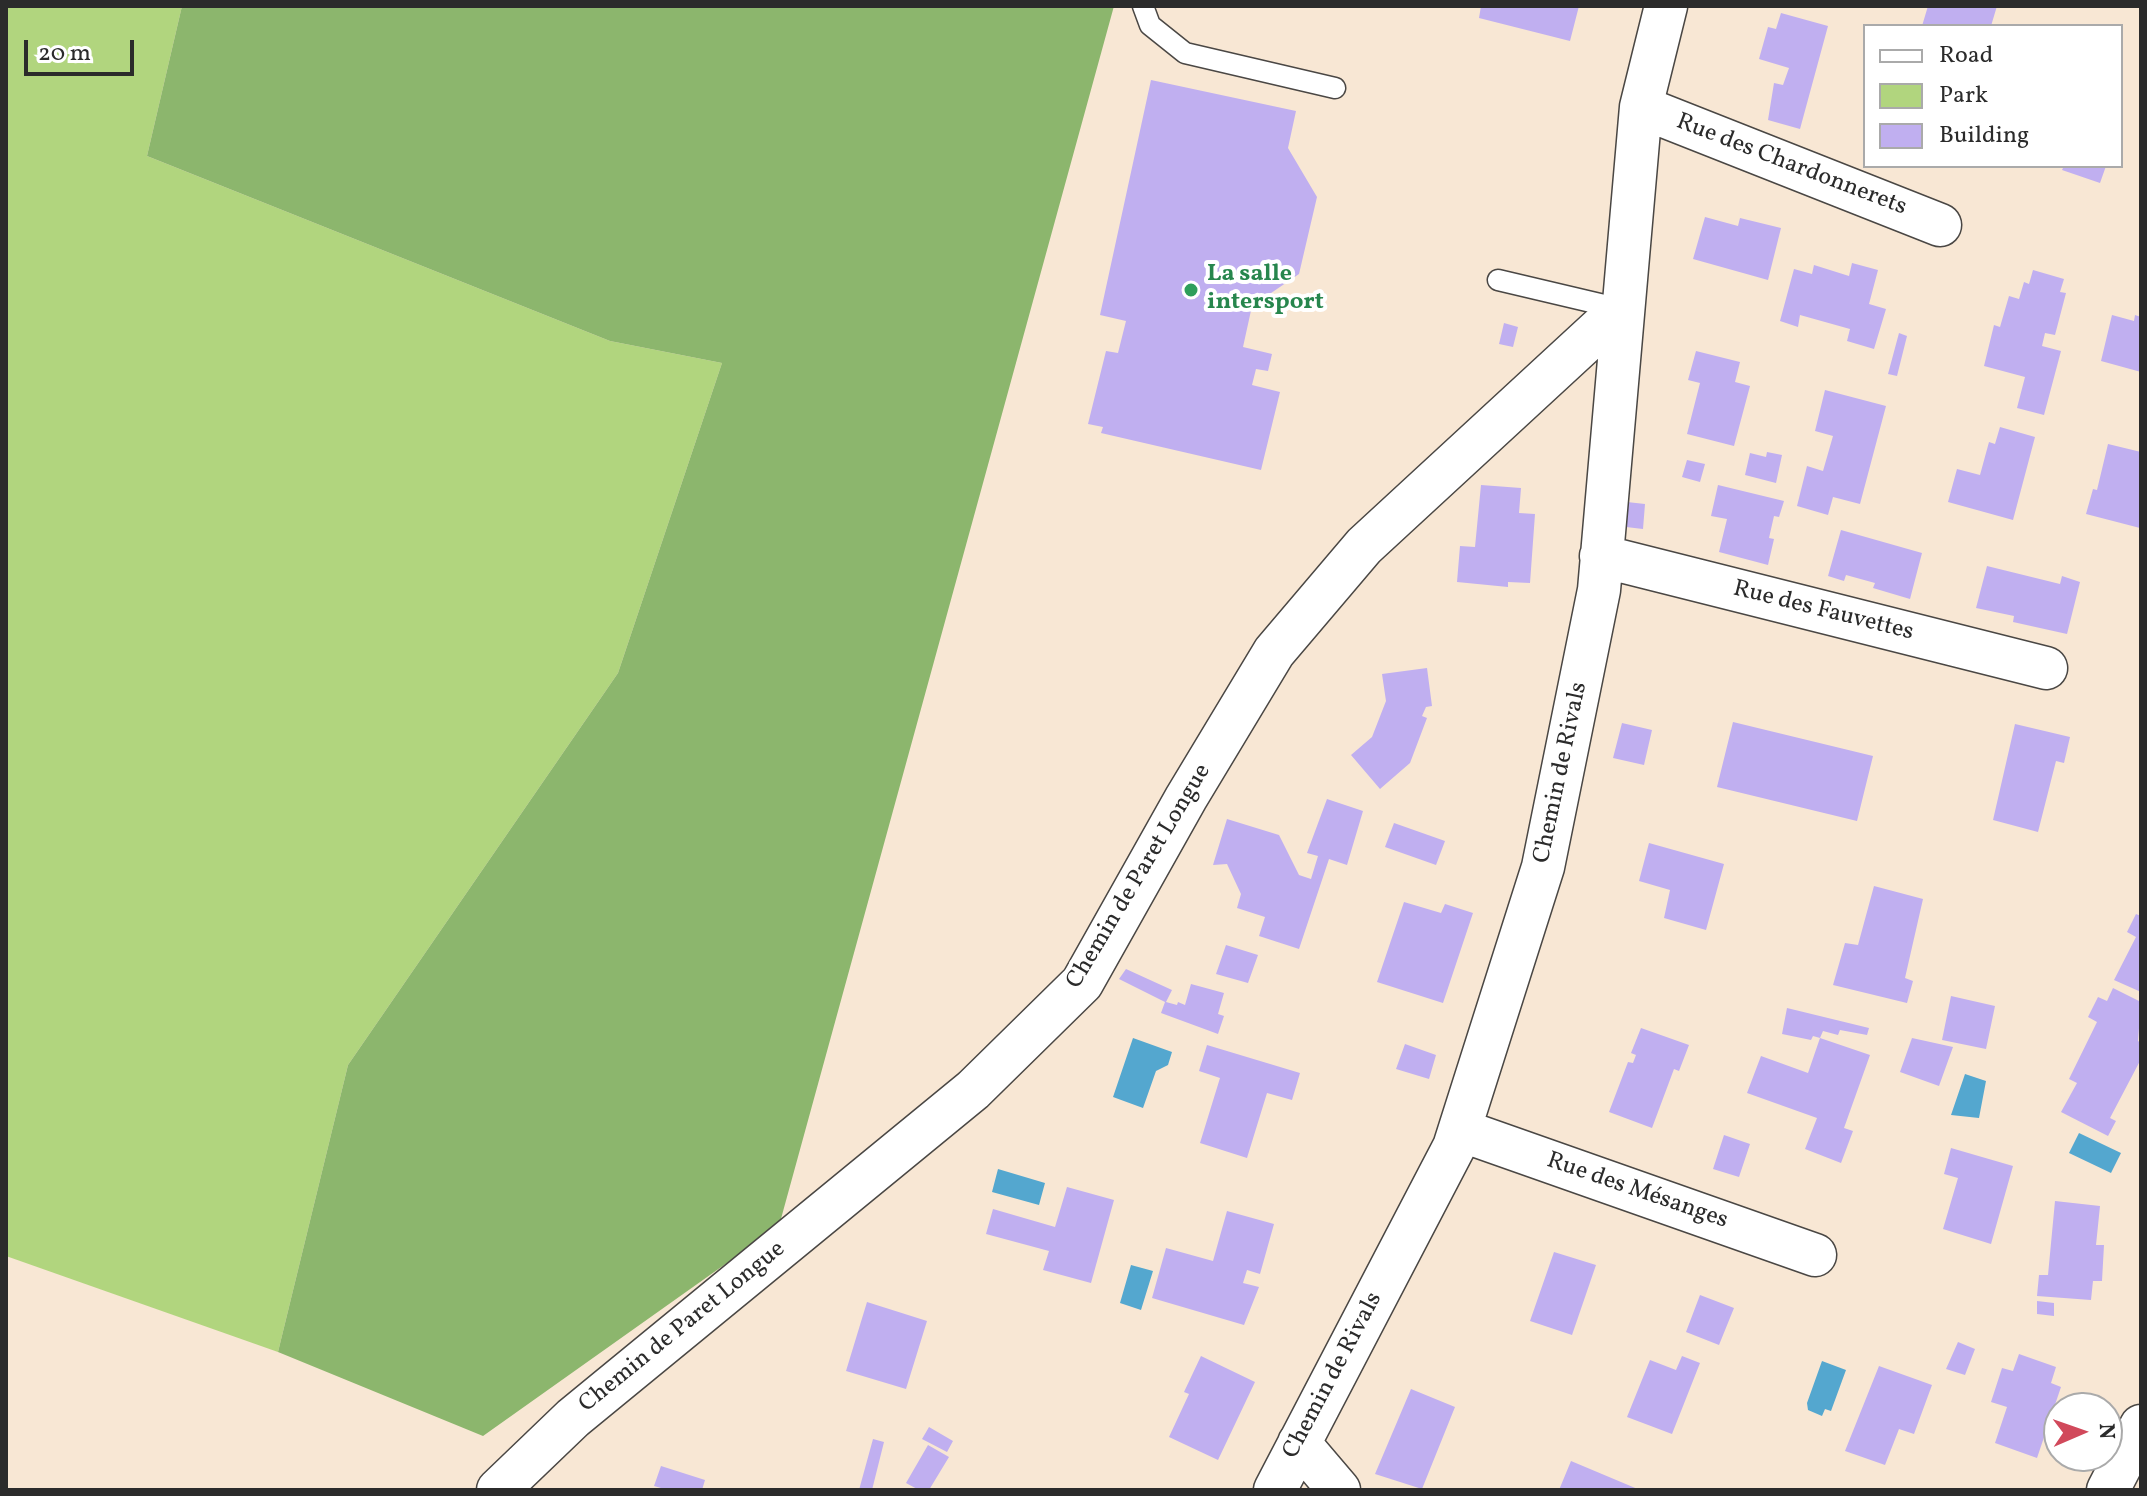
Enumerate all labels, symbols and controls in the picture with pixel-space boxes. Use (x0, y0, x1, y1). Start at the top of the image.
scale bar (28, 24, 138, 74)
legend (1863, 24, 2123, 168)
text: 20 m (38, 37, 91, 71)
text: Road (1939, 39, 1993, 73)
text: Park (1939, 79, 1988, 113)
street label: Rue des Chardonnerets (1672, 109, 1910, 223)
text: Building (1939, 119, 2029, 153)
place label: La salle intersport (1207, 262, 1324, 318)
marker: La salle intersport (1182, 281, 1200, 299)
street label: Rue des Fauvettes (1730, 576, 1916, 648)
street label: Chemin de Rivals (1529, 680, 1595, 866)
street label: Chemin de Paret Longue (1061, 759, 1219, 995)
street label: Rue des Mésanges (1543, 1147, 1731, 1237)
street label: Chemin de Paret Longue (574, 1236, 792, 1420)
street label: Chemin de Rivals (1278, 1288, 1390, 1464)
north arrow (2043, 1392, 2123, 1472)
text: N (2090, 1423, 2121, 1440)

